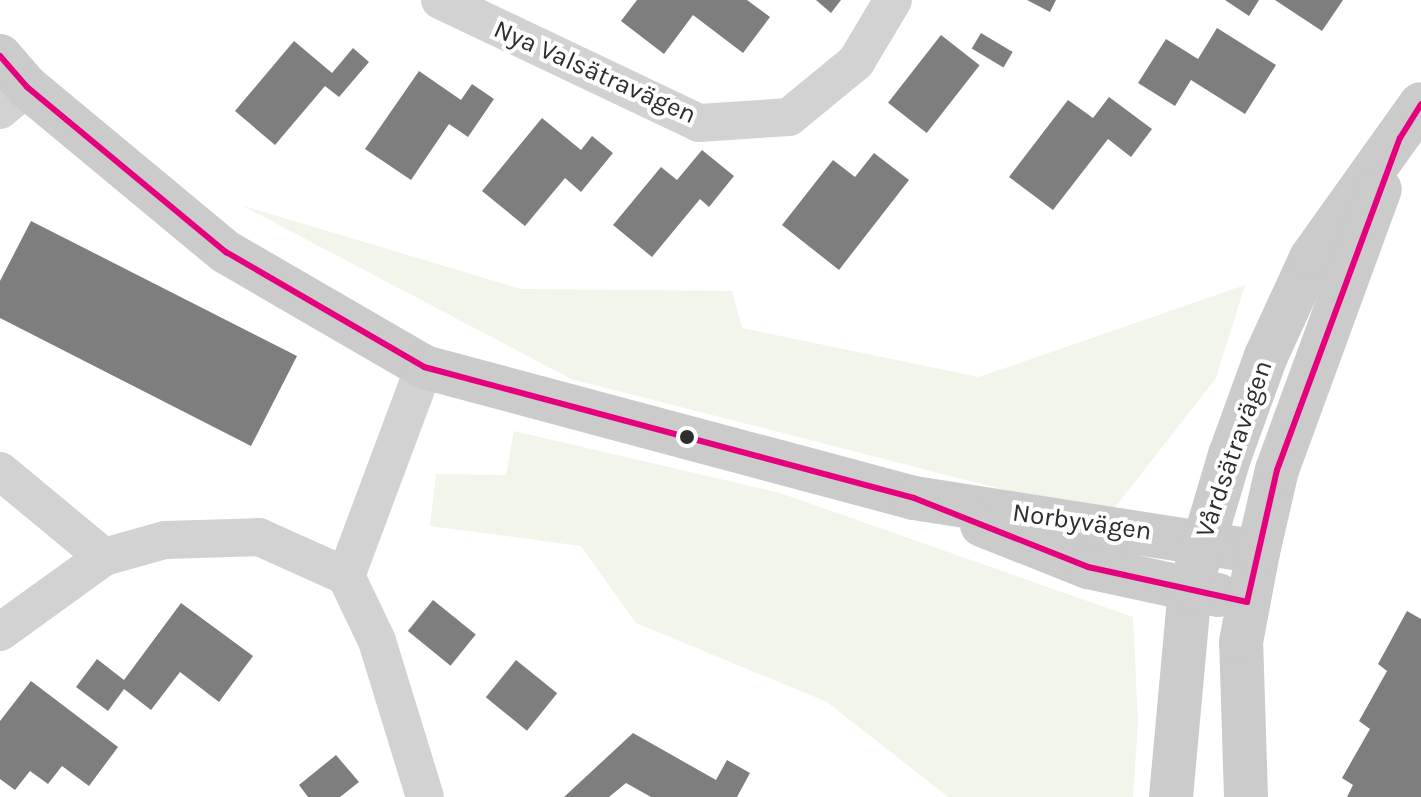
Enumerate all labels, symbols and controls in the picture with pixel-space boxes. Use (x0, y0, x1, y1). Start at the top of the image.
street label: Nya Valsätravägen (489, 13, 701, 131)
street label: Vårdsätravägen (1189, 356, 1279, 542)
unlabelled marker (679, 429, 695, 445)
street label: Norbyvägen (1011, 497, 1153, 547)

